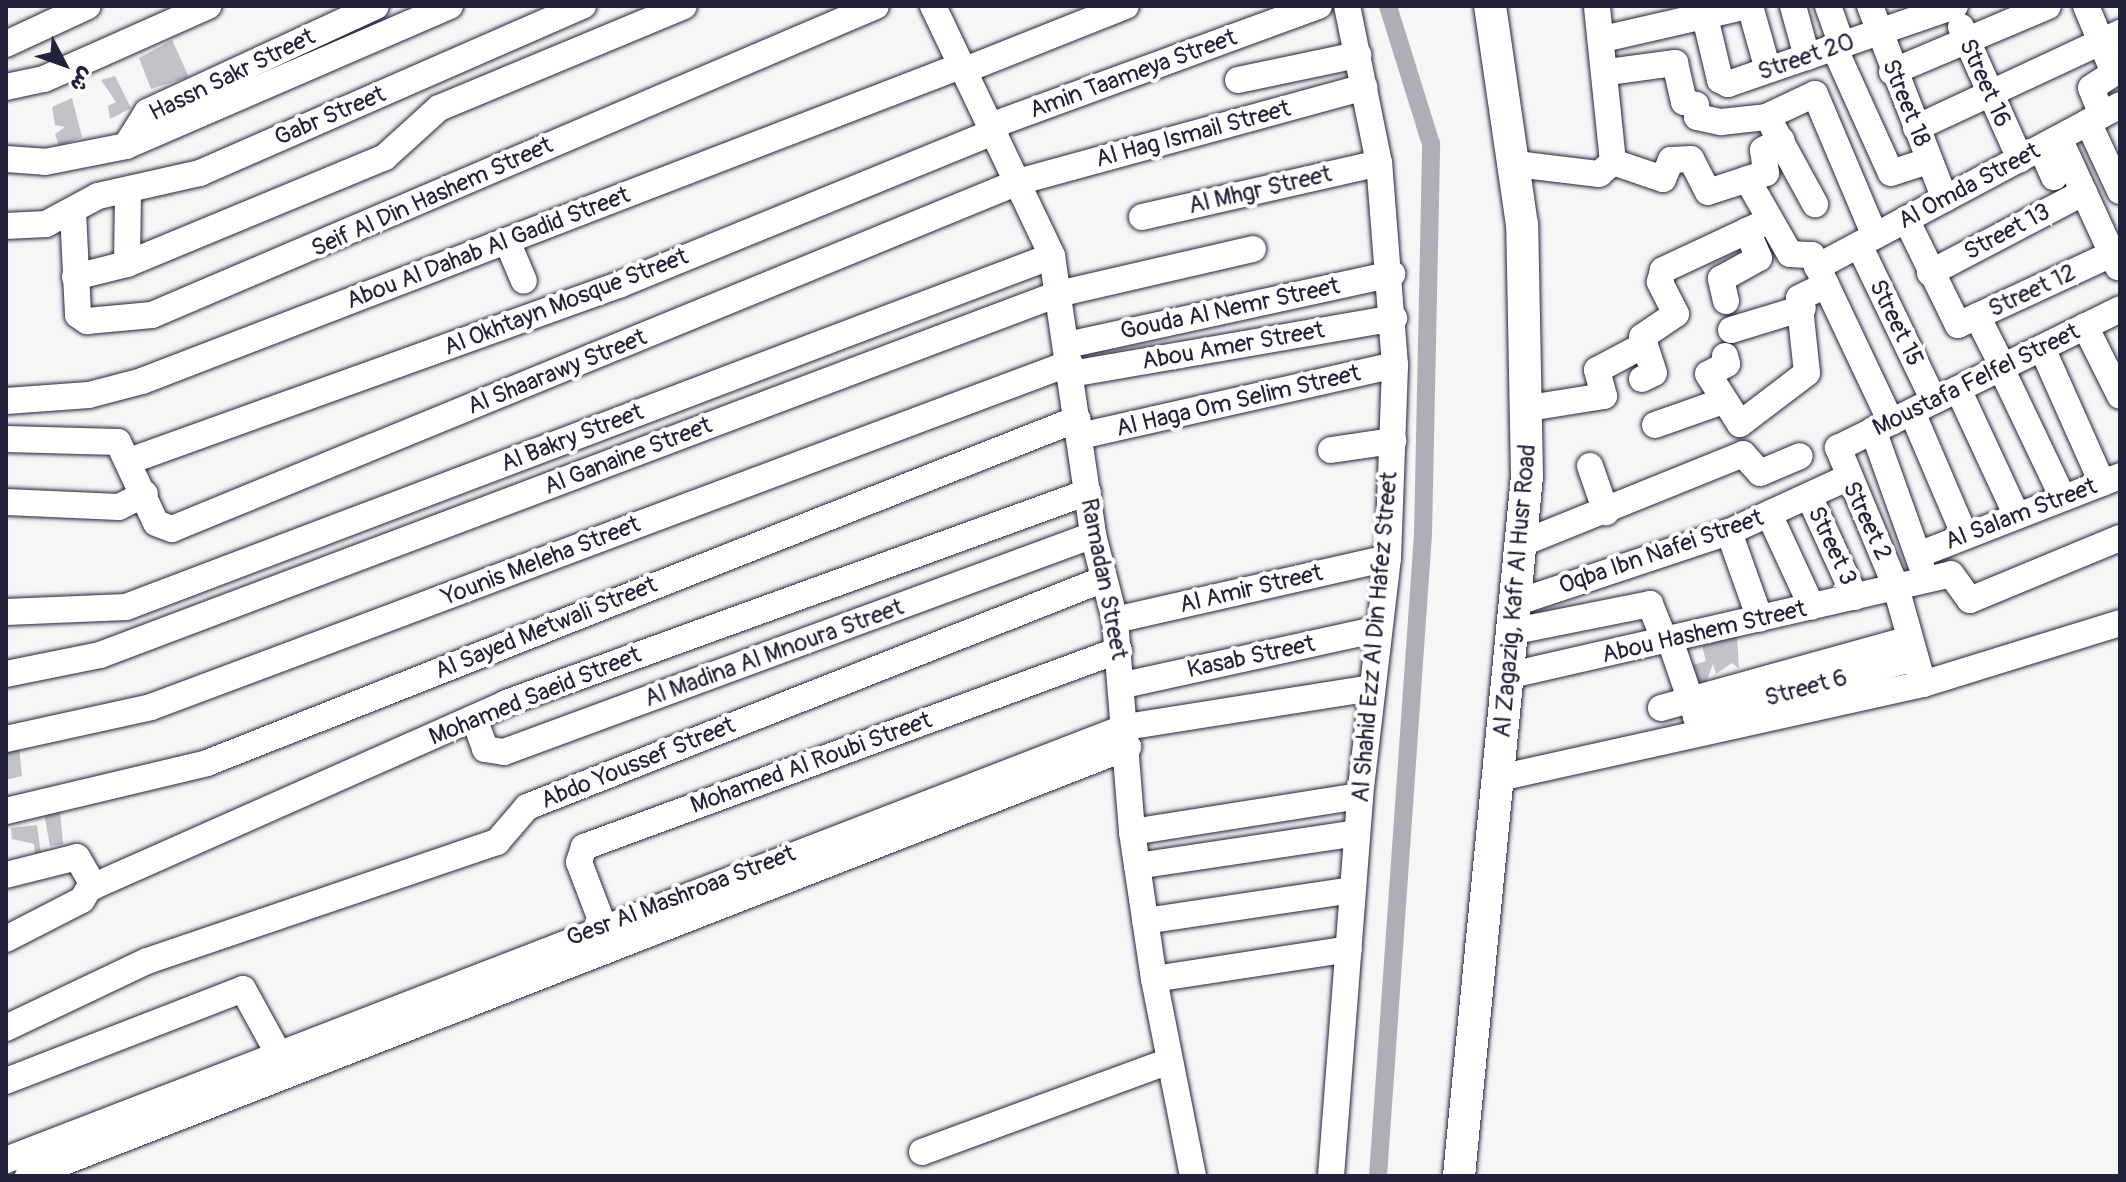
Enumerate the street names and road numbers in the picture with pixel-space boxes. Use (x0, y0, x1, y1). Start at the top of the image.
street label: Hassn Sakr Street (145, 22, 319, 128)
street label: Amin Taameya Street (1026, 23, 1240, 125)
street label: Street 20 (1754, 27, 1858, 87)
street label: Street 16 (1953, 34, 2017, 132)
street label: Street 18 (1875, 55, 1937, 151)
street label: Gabr Street (270, 80, 390, 152)
street label: Al Hag Ismail Street (1092, 94, 1294, 174)
street label: Seif Al Din Hashem Street (307, 131, 557, 263)
street label: Al Omda Street (1893, 137, 2045, 235)
street label: Al Mhgr Street (1186, 160, 1334, 220)
street label: Abou Al Dahab Al Gadid Street (342, 181, 634, 315)
street label: Street 13 (1959, 197, 2055, 267)
street label: Al Okhtayn Mosque Street (440, 242, 692, 362)
street label: Street 12 (1984, 258, 2080, 324)
street label: Gouda Al Nemr Street (1118, 272, 1342, 346)
street label: Street 15 (1863, 275, 1929, 371)
street label: Abou Amer Street (1140, 316, 1326, 376)
street label: Moustafa Felfel Street (1868, 317, 2084, 443)
street label: Al Shaarawy Street (463, 323, 651, 421)
street label: Al Haga Om Selim Street (1113, 359, 1363, 443)
street label: Al Bakry Street (497, 398, 647, 478)
street label: Al Ganaine Street (540, 411, 716, 501)
street label: Al Zagazig, Kafr Al Husr Road (1488, 443, 1542, 739)
street label: Al Shahid Ezz Al Din Hafez Street (1346, 470, 1404, 804)
street label: Al Salam Street (1941, 472, 2101, 556)
street label: Street 2 (1836, 477, 1898, 565)
street label: Ramadan Street (1074, 496, 1134, 662)
street label: Street 3 (1801, 502, 1863, 590)
street label: Oqba Ibn Nafei Street (1555, 504, 1767, 600)
street label: Younis Meleha Street (438, 510, 644, 612)
street label: Al Amir Street (1177, 559, 1325, 619)
street label: Al Sayed Metwali Street (431, 570, 661, 686)
street label: Al Madina Al Mnoura Street (641, 593, 907, 713)
street label: Abou Hashem Street (1599, 594, 1809, 670)
street label: Kasab Street (1185, 629, 1317, 685)
street label: Mohamed Saeid Street (425, 640, 645, 752)
street label: Street 6 (1762, 663, 1850, 713)
street label: Mohamed Al Roubi Street (687, 706, 935, 820)
street label: Abdo Youssef Street (537, 711, 739, 815)
street label: Gesr Al Mashroaa Street (563, 839, 799, 953)

